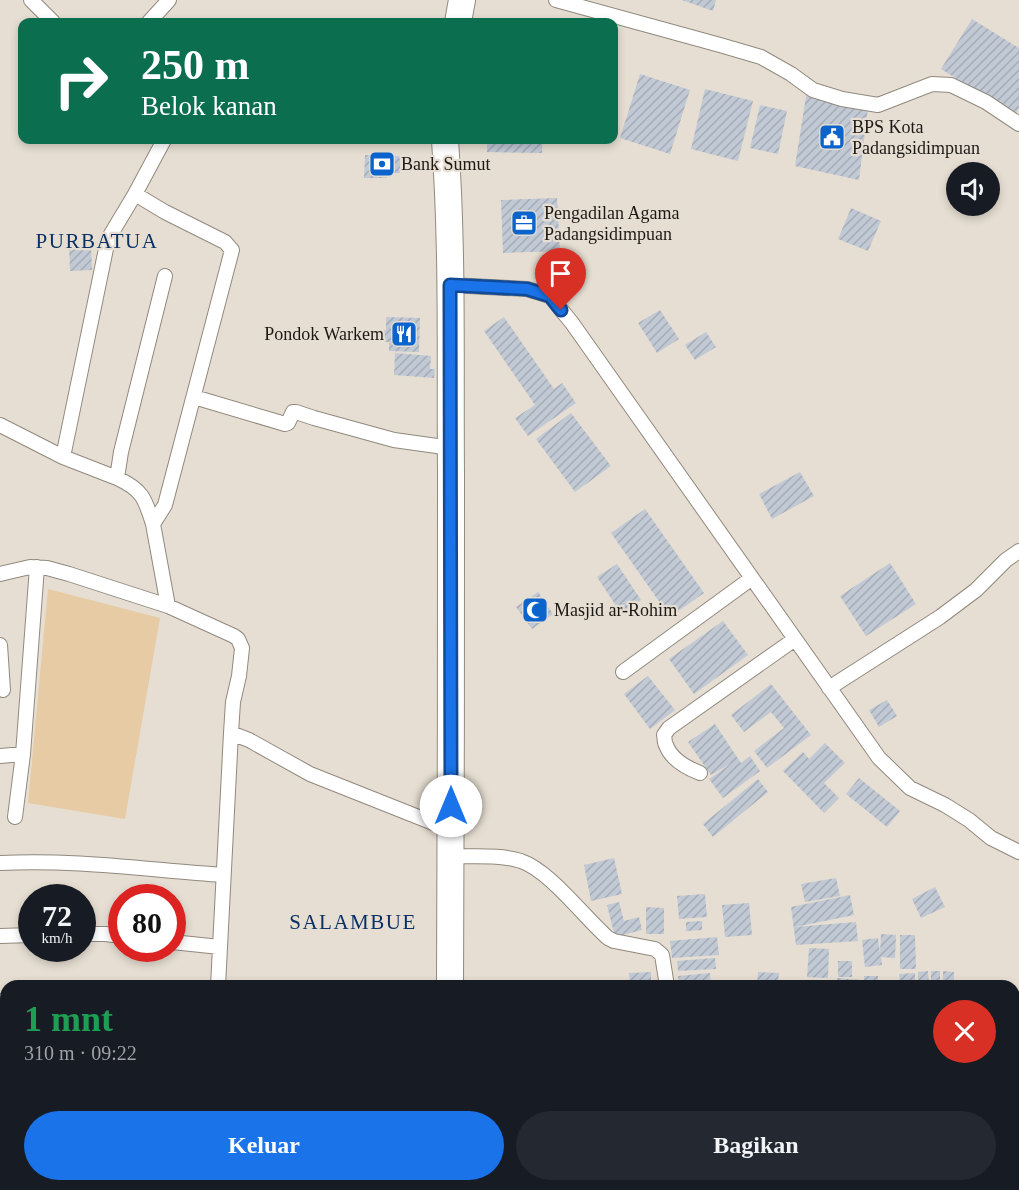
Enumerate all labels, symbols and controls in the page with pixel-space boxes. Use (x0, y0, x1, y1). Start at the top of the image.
icon: right (42, 42, 120, 120)
text: 250 m (141, 42, 250, 88)
text: Belok kanan (141, 91, 277, 121)
place label: BPS Kota Padangsidimpuan (852, 117, 980, 158)
public building icon: BPS Kota Padangsidimpuan (817, 122, 847, 152)
bank icon: Bank Sumut (367, 149, 397, 179)
place label: Bank Sumut (401, 154, 491, 174)
map controls (946, 162, 1000, 216)
button: sound (946, 162, 1000, 216)
place label: Pengadilan Agama Padangsidimpuan (544, 203, 679, 244)
office icon: Pengadilan Agama Padangsidimpuan (509, 208, 539, 238)
district label: PURBATUA (36, 229, 158, 253)
pin (535, 248, 586, 310)
icon: arrive (544, 257, 577, 290)
restaurant icon: Pondok Warkem (389, 319, 419, 349)
place label: Pondok Warkem (264, 324, 384, 344)
mosque icon: Masjid ar-Rohim (520, 595, 550, 625)
place label: Masjid ar-Rohim (554, 600, 677, 620)
position arrow (419, 774, 483, 838)
speed limit sign: 80 (108, 884, 186, 962)
text: 72 (42, 899, 72, 932)
district label: SALAMBUE (289, 910, 417, 934)
text: km/h (42, 930, 72, 946)
text: 1 mnt (24, 999, 113, 1039)
button: close (933, 1000, 996, 1063)
text: 310 m · 09:22 (24, 1042, 137, 1064)
button: Keluar (24, 1111, 504, 1180)
button: Bagikan (516, 1111, 996, 1180)

